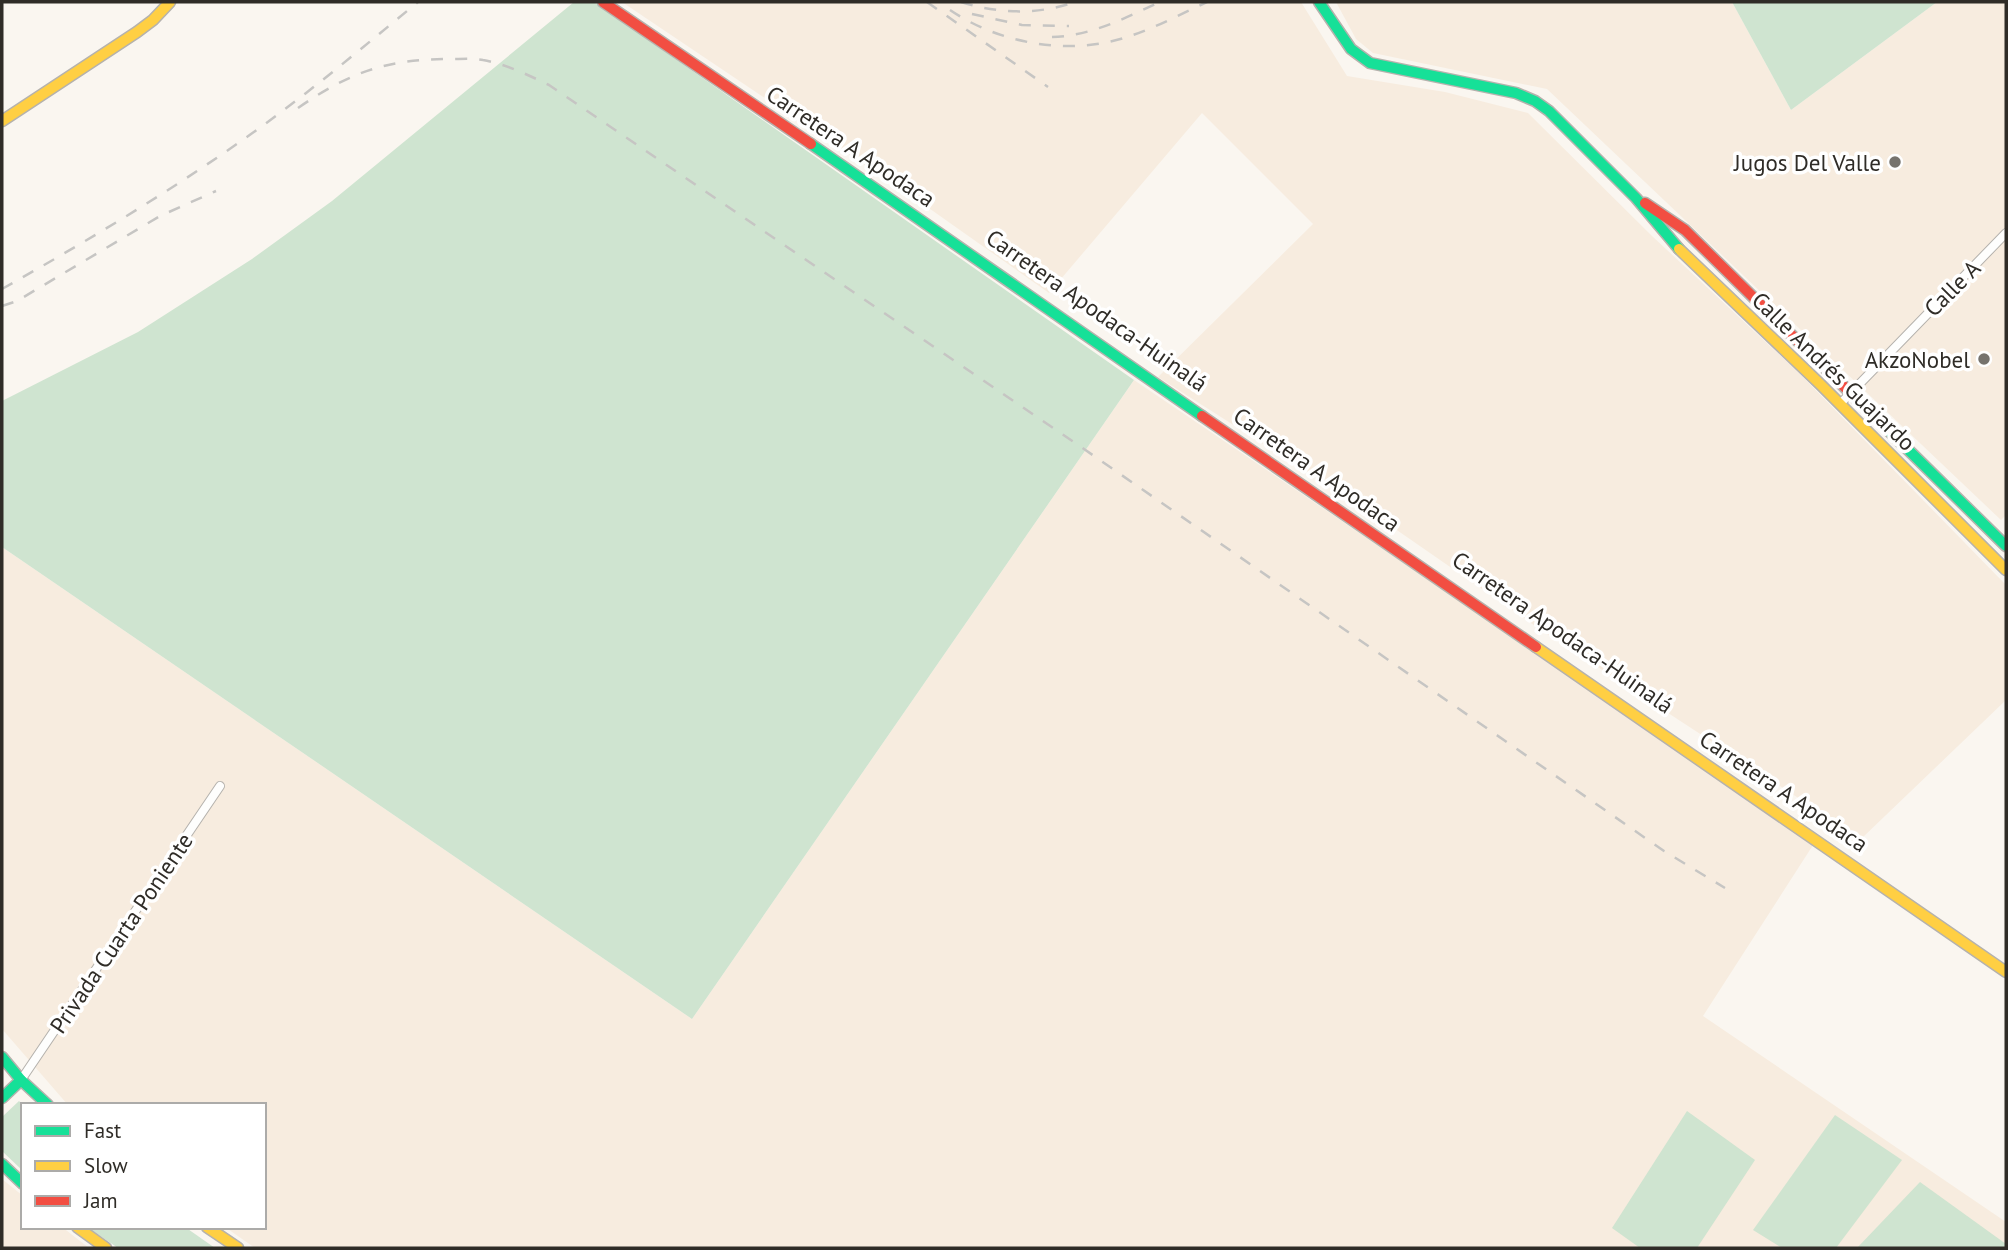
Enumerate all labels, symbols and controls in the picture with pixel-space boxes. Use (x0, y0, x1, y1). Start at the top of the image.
street label: Carretera A Apodaca (761, 79, 941, 213)
place label: Jugos Del Valle (1733, 148, 1881, 177)
marker: Jugos Del Valle (1887, 154, 1903, 170)
street label: Carretera Apodaca-Huinalá (981, 223, 1213, 397)
street label: Calle A (1918, 253, 1987, 322)
street label: Calle Andrés Guajardo (1746, 285, 1922, 457)
place label: AkzoNobel (1865, 345, 1970, 374)
marker: AkzoNobel (1976, 351, 1992, 367)
street label: Carretera A Apodaca (1228, 401, 1406, 537)
street label: Carretera Apodaca-Huinalá (1447, 545, 1679, 719)
street label: Carretera A Apodaca (1694, 724, 1874, 858)
street label: Privada Cuarta Poniente (43, 827, 199, 1039)
legend (21, 1103, 266, 1229)
text: Fast (84, 1117, 121, 1144)
text: Slow (84, 1152, 128, 1179)
text: Jam (83, 1187, 118, 1214)

